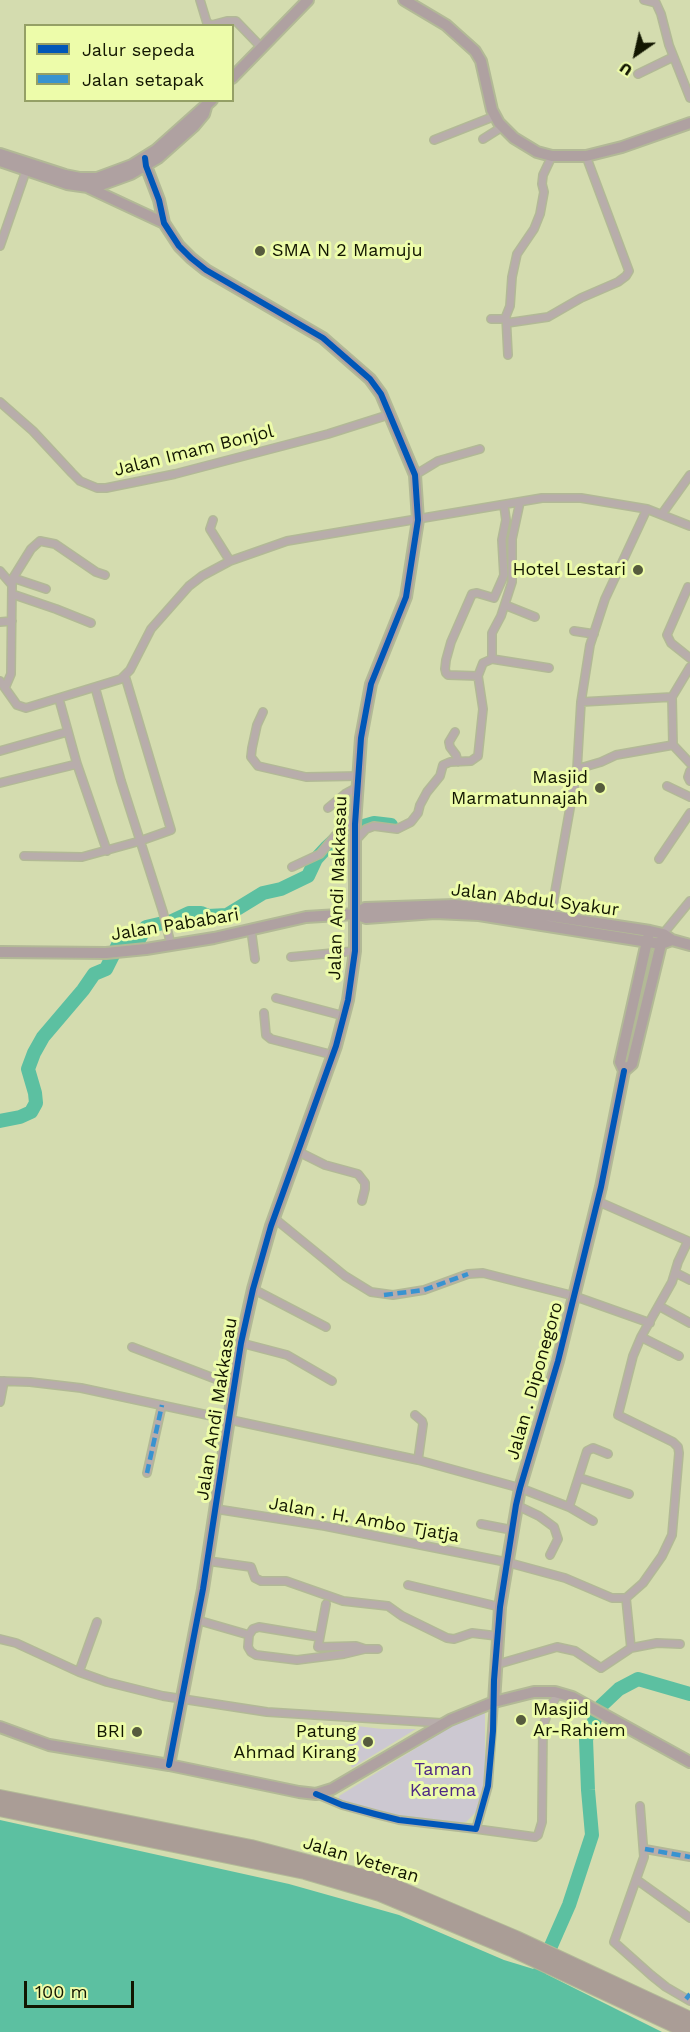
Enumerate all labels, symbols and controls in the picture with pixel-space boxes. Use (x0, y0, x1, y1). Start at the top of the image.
legend (24, 24, 234, 102)
north arrow (606, 24, 666, 84)
text: Jalur sepeda (82, 39, 195, 60)
text: U (616, 58, 636, 80)
text: Jalan setapak (82, 69, 204, 90)
place label: SMA N 2 Mamuju (272, 240, 423, 262)
marker: SMA N 2 Mamuju (253, 244, 267, 258)
street label: Jalan Imam Bonjol (112, 421, 276, 481)
place label: Hotel Lestari (512, 559, 626, 581)
marker: Hotel Lestari (631, 563, 645, 577)
place label: Masjid Marmatunnajah (451, 767, 588, 810)
marker: Masjid Marmatunnajah (593, 781, 607, 795)
street label: Jalan Andi Makkasau (324, 795, 352, 981)
street label: Jalan Abdul Syakur (450, 879, 620, 921)
street label: Jalan Pababari (109, 904, 241, 946)
street label: Jalan . Diponegoro (502, 1299, 568, 1463)
street label: Jalan Andi Makkasau (192, 1316, 242, 1502)
street label: Jalan . H. Ambo Tjatja (267, 1493, 461, 1547)
place label: Masjid Ar-Rahiem (533, 1699, 626, 1742)
marker: Masjid Ar-Rahiem (514, 1713, 528, 1727)
place label: BRI (96, 1721, 125, 1743)
place label: Patung Ahmad Kirang (234, 1721, 356, 1764)
marker: BRI (130, 1725, 144, 1739)
marker: Patung Ahmad Kirang (361, 1735, 375, 1749)
park label: Taman Karema (410, 1759, 476, 1802)
street label: Jalan Veteran (300, 1832, 422, 1888)
scale bar (27, 1969, 136, 2007)
text: 100 m (35, 1981, 88, 2002)

